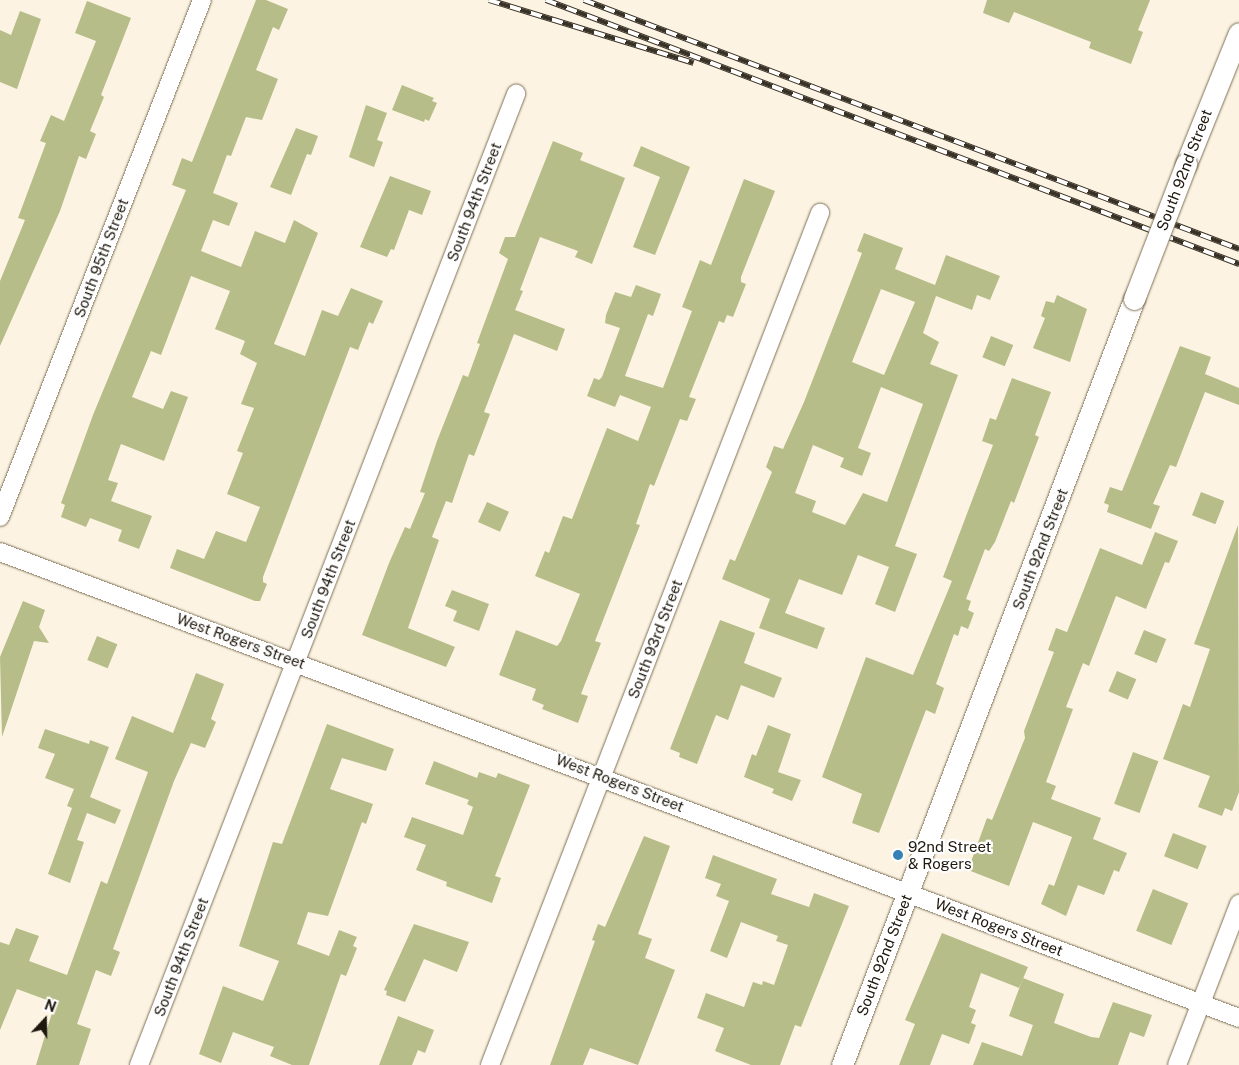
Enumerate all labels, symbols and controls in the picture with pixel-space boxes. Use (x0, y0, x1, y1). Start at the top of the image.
street label: South 92nd Street (1153, 107, 1215, 233)
street label: South 94th Street (443, 140, 505, 264)
street label: South 95th Street (70, 196, 132, 320)
street label: South 92nd Street (1009, 486, 1071, 612)
street label: South 94th Street (297, 517, 359, 641)
street label: South 93rd Street (624, 577, 686, 701)
street label: West Rogers Street (174, 609, 308, 673)
street label: West Rogers Street (553, 750, 687, 816)
place label: 92nd Street & Rogers (908, 837, 991, 872)
marker: 92nd Street & Rogers (892, 849, 904, 861)
street label: South 92nd Street (853, 892, 915, 1018)
street label: West Rogers Street (932, 894, 1066, 960)
street label: South 94th Street (150, 895, 212, 1019)
north arrow (20, 995, 70, 1045)
text: N (42, 997, 58, 1015)

